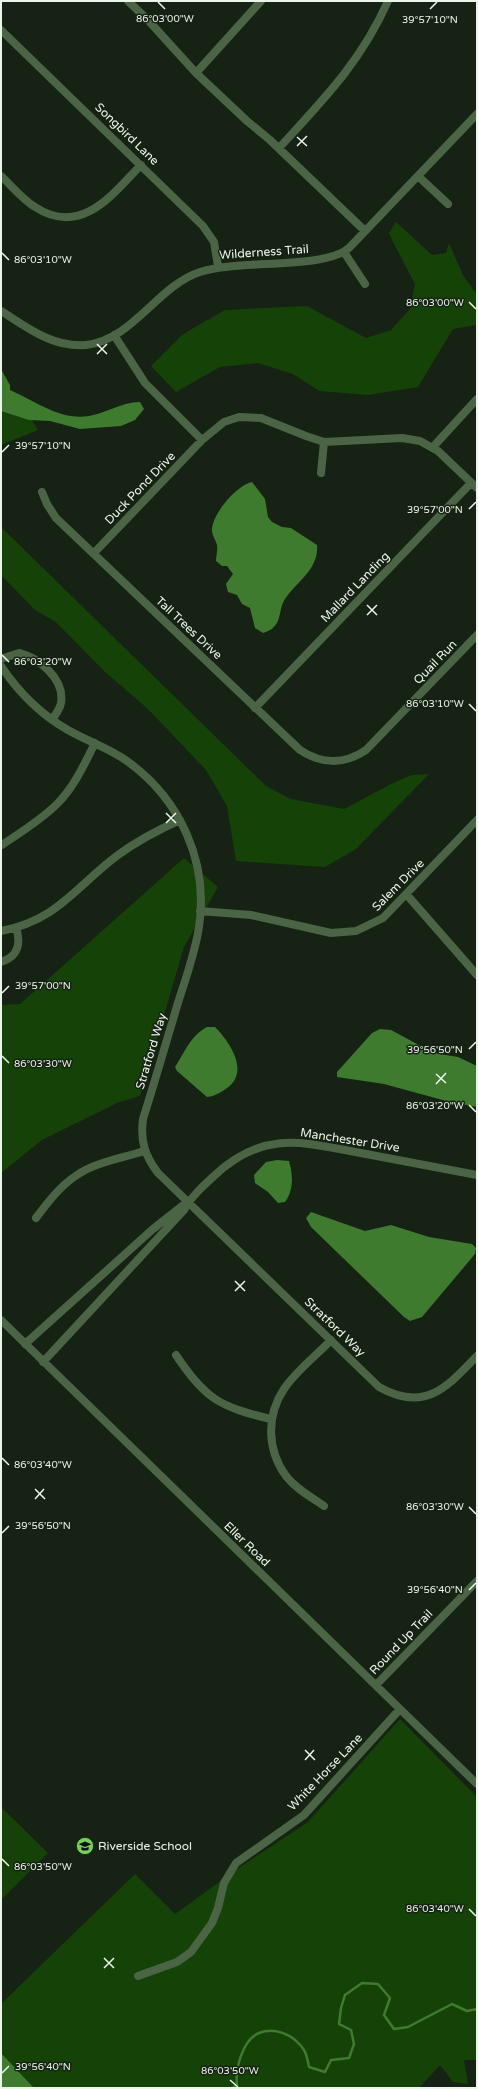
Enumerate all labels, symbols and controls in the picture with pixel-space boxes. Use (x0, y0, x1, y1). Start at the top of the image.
text: 86°03'00"W (136, 13, 194, 25)
text: 39°57'10"N (402, 14, 458, 26)
street label: Songbird Lane (92, 100, 162, 168)
street label: Wilderness Trail (219, 242, 309, 262)
text: 86°03'10"W (14, 254, 72, 266)
text: 86°03'00"W (406, 297, 464, 309)
text: 39°57'10"N (15, 440, 71, 452)
street label: Duck Pond Drive (102, 449, 178, 527)
text: 39°57'00"N (407, 504, 463, 516)
street label: Mallard Landing (318, 549, 392, 625)
street label: Tall Trees Drive (153, 594, 225, 662)
street label: Quail Run (411, 637, 459, 687)
text: 86°03'20"W (14, 656, 72, 668)
text: 86°03'10"W (406, 698, 464, 710)
street label: Salem Drive (369, 856, 427, 914)
text: 39°57'00"N (15, 980, 71, 992)
street label: Stratford Way (133, 1011, 169, 1091)
text: 39°56'50"N (407, 1044, 463, 1056)
text: 86°03'30"W (14, 1058, 72, 1070)
text: 86°03'20"W (406, 1100, 464, 1112)
street label: Manchester Drive (299, 1125, 401, 1155)
street label: Stratford Way (302, 1295, 369, 1360)
text: 86°03'40"W (14, 1459, 72, 1471)
text: 86°03'30"W (406, 1501, 464, 1513)
street label: Eller Road (221, 1519, 273, 1569)
text: 39°56'50"N (15, 1520, 71, 1532)
text: 39°56'40"N (407, 1584, 463, 1596)
street label: Round Up Trail (367, 1607, 435, 1677)
street label: White Horse Lane (285, 1731, 365, 1813)
school or university icon: Riverside School (75, 1836, 95, 1856)
place label: Riverside School (98, 1839, 192, 1853)
text: 86°03'50"W (14, 1861, 72, 1873)
text: 86°03'40"W (406, 1903, 464, 1915)
text: 39°56'40"N (15, 2061, 71, 2073)
text: 86°03'50"W (201, 2065, 259, 2077)

